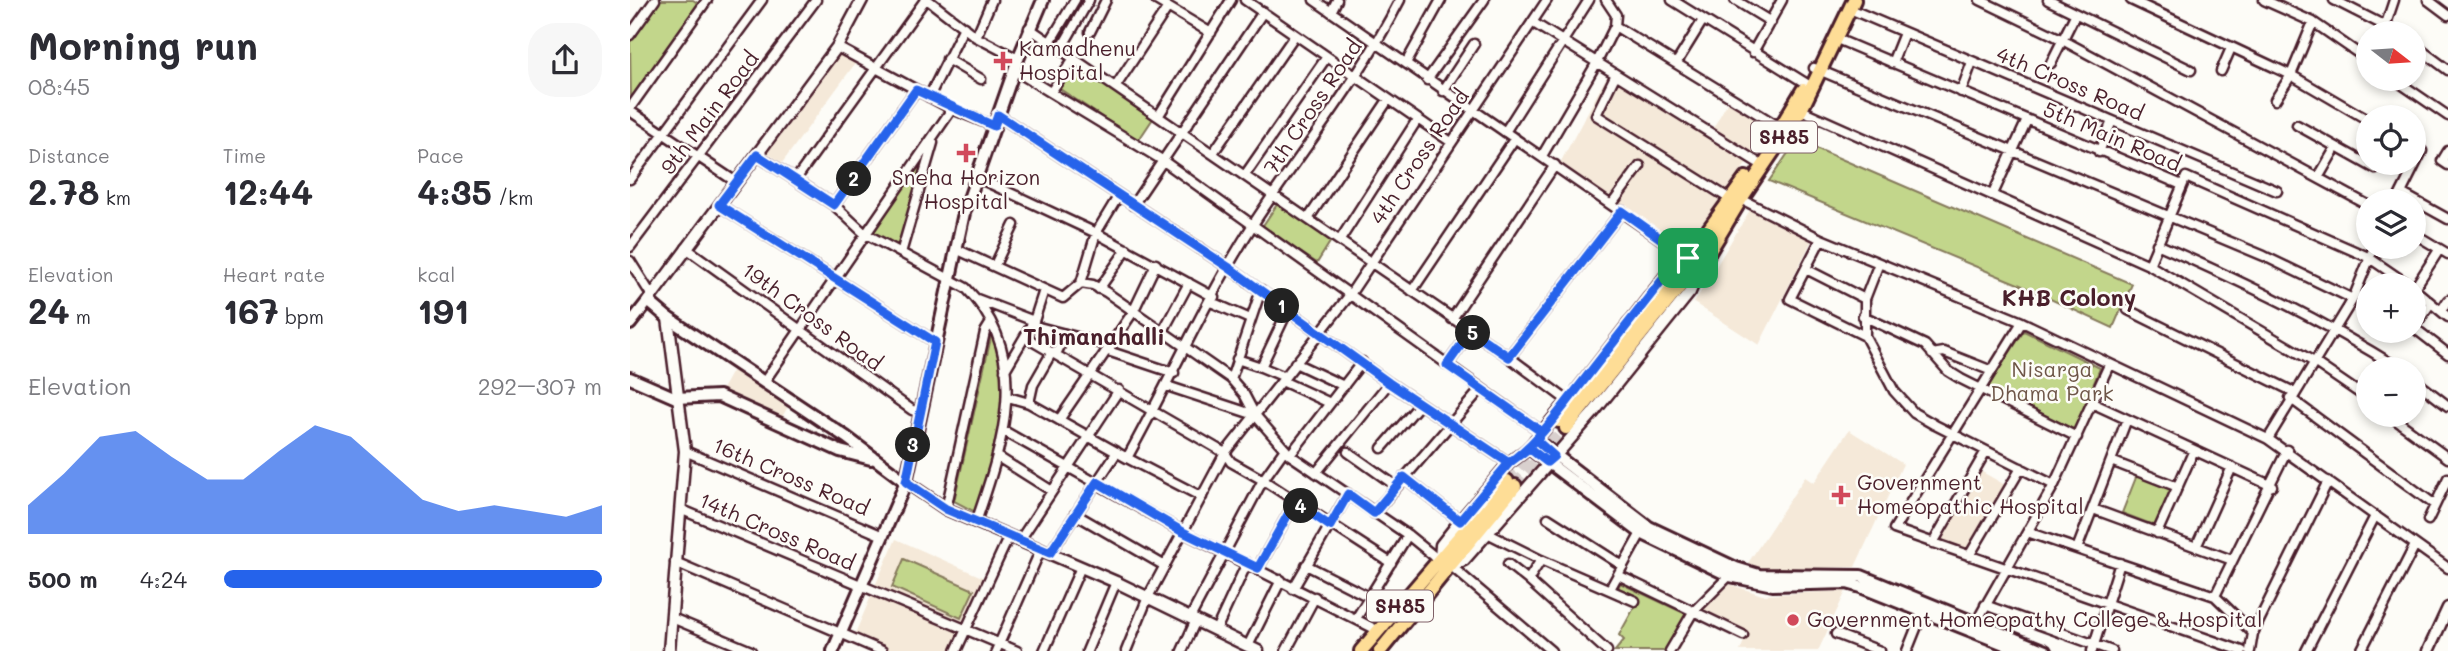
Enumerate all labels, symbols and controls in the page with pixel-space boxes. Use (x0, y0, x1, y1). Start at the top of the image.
text: Morning run (28, 20, 258, 70)
north arrow (2356, 21, 2426, 91)
map controls (2356, 21, 2426, 427)
button: share (528, 23, 602, 97)
place label: Kamadhenu Hospital (1019, 34, 1136, 85)
street label: 7th Cross Road (1257, 34, 1367, 179)
street label: 4th Cross Road (1993, 39, 2148, 126)
street label: 9th Main Road (654, 45, 764, 179)
marker: Kamadhenu Hospital (993, 51, 1013, 71)
text: 08:45 (28, 71, 90, 101)
street label: 4th Cross Road (1364, 83, 1474, 229)
street label: 5th Main Road (2040, 94, 2186, 177)
button: locate (2356, 105, 2426, 175)
road number: SH85 (1751, 122, 1817, 153)
text: Distance (28, 143, 110, 168)
text: Time (223, 143, 266, 168)
text: Pace (417, 143, 464, 168)
marker: Sneha Horizon Hospital (956, 143, 976, 163)
pin: 2 (836, 162, 872, 196)
place label: Sneha Horizon Hospital (892, 163, 1040, 214)
text: 2 (848, 166, 859, 191)
text: 2.78 (28, 168, 100, 214)
text: 12:44 (223, 168, 313, 214)
text: 4:35 (417, 168, 492, 214)
text: km (100, 185, 131, 210)
text: /km (492, 185, 533, 210)
button: layers (2356, 189, 2426, 259)
pin (1658, 228, 1718, 288)
icon: arrive (1669, 239, 1707, 277)
street label: 19th Cross Road (737, 256, 888, 376)
text: Elevation (28, 262, 113, 287)
text: Heart rate (223, 262, 325, 287)
text: kcal (417, 262, 455, 287)
button: + (2356, 273, 2426, 343)
district label: KHB Colony (2002, 282, 2136, 312)
text: 24 (28, 287, 70, 333)
text: 167 (223, 287, 279, 333)
text: 191 (417, 287, 469, 333)
pin: 1 (1264, 288, 1300, 324)
text: 1 (1277, 293, 1286, 318)
text: m (70, 304, 91, 329)
text: bpm (279, 304, 324, 329)
pin: 5 (1456, 316, 1490, 350)
text: 5 (1467, 320, 1478, 345)
district label: Thimanahalli (1023, 321, 1165, 351)
park label: Nisarga Dhama Park (1990, 355, 2114, 406)
button: − (2356, 357, 2426, 427)
text: Elevation (28, 371, 131, 401)
text: 292–307 m (478, 371, 602, 401)
pin: 3 (896, 428, 930, 462)
street label: 16th Cross Road (709, 431, 874, 521)
text: 3 (907, 432, 918, 457)
place label: Government Homeopathic Hospital (1857, 468, 2084, 519)
marker: Government Homeopathic Hospital (1831, 485, 1851, 505)
street label: 14th Cross Road (695, 486, 860, 576)
pin: 4 (1284, 489, 1318, 524)
text: 4 (1294, 493, 1307, 518)
text: 500 m (28, 564, 98, 594)
text: 4:24 (140, 564, 187, 594)
road number: SH85 (1367, 590, 1433, 622)
place label: Government Homeopathy College & Hospital (1807, 605, 2262, 632)
marker: Government Homeopathy College & Hospital (1785, 612, 1801, 628)

